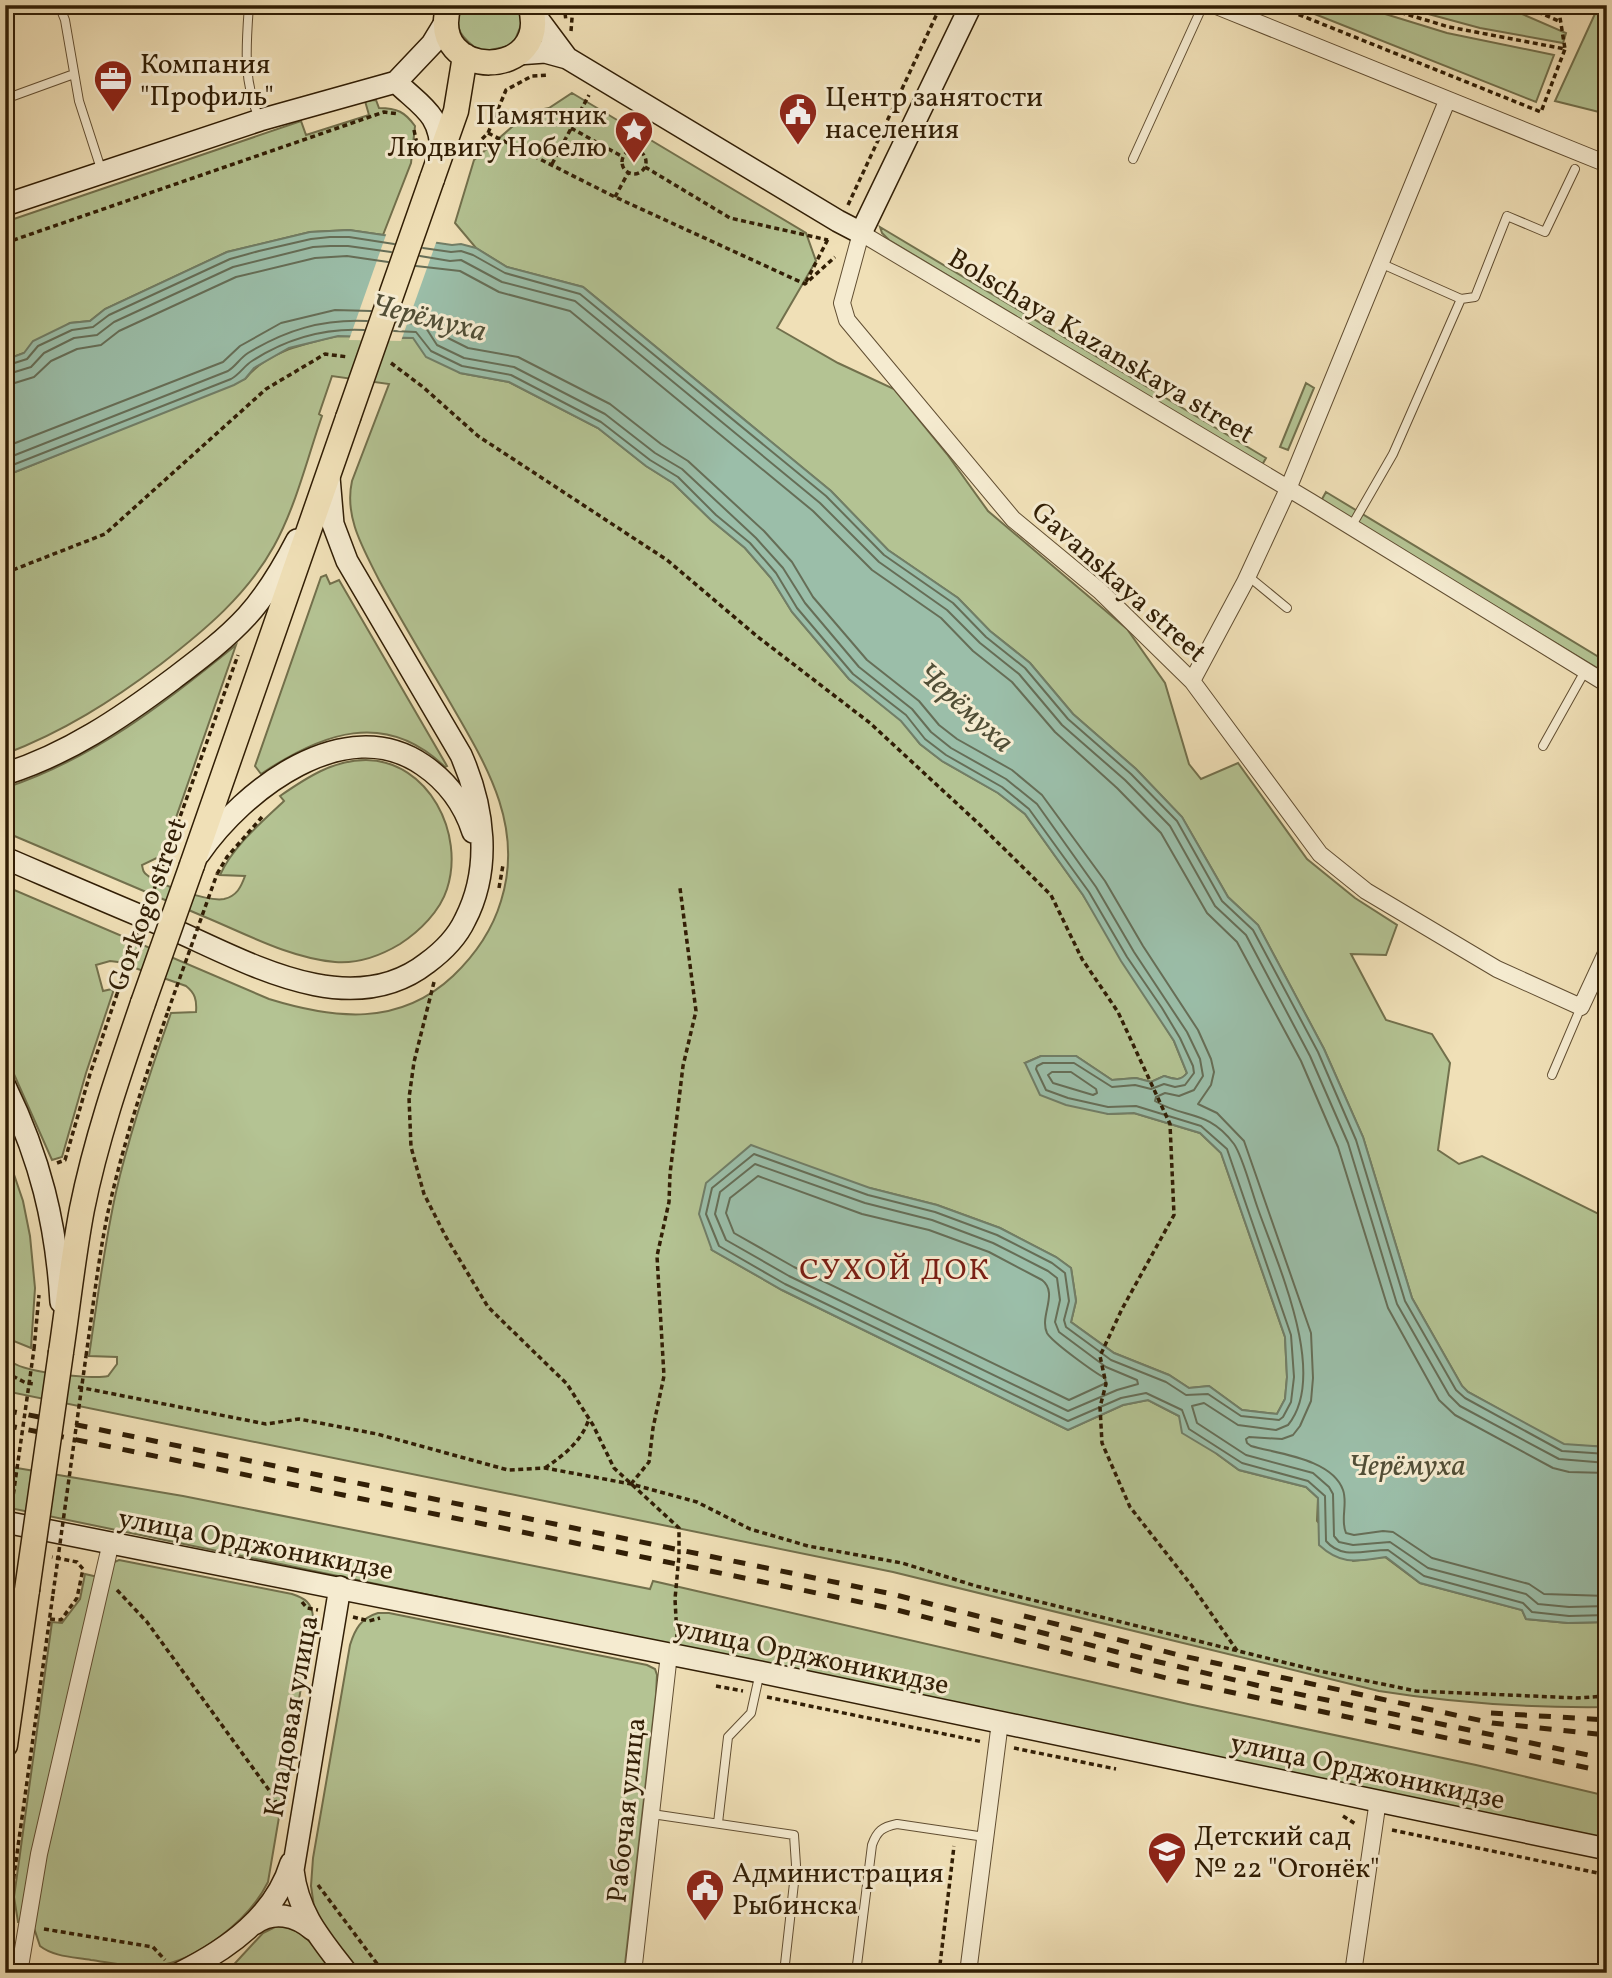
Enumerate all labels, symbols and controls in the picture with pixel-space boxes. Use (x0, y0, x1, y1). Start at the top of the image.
place label: Компания "Профиль" (140, 46, 274, 117)
office icon: Компания "Профиль" (92, 58, 134, 113)
place label: Центр занятости населения (825, 79, 1043, 150)
public building icon: Центр занятости населения (777, 91, 819, 146)
place label: Памятник Людвигу Нобелю (387, 97, 607, 168)
place icon: Памятник Людвигу Нобелю (613, 109, 655, 164)
street label: Bolschaya Kazanskaya street (940, 240, 1261, 454)
water label: Черёмуха (367, 284, 490, 353)
street label: Gavanskaya street (1022, 493, 1215, 672)
water label: Черёмуха (907, 654, 1022, 763)
street label: Gorkogo street (99, 813, 198, 997)
district label: СУХОЙ ДОК (799, 1250, 991, 1292)
water label: Черёмуха (1348, 1446, 1466, 1488)
street label: улица Орджоникидзе (114, 1500, 397, 1591)
street label: улица Орджоникидзе (670, 1609, 952, 1706)
street label: Кладовая улица (256, 1612, 329, 1820)
street label: Рабочая улица (598, 1716, 657, 1905)
street label: улица Орджоникидзе (1226, 1724, 1508, 1821)
place label: Детский сад № 22 "Огонёк" (1194, 1818, 1380, 1889)
school or university icon: Детский сад № 22 "Огонёк" (1146, 1830, 1188, 1885)
place label: Администрация Рыбинска (732, 1855, 944, 1926)
public building icon: Администрация Рыбинска (684, 1867, 726, 1922)

